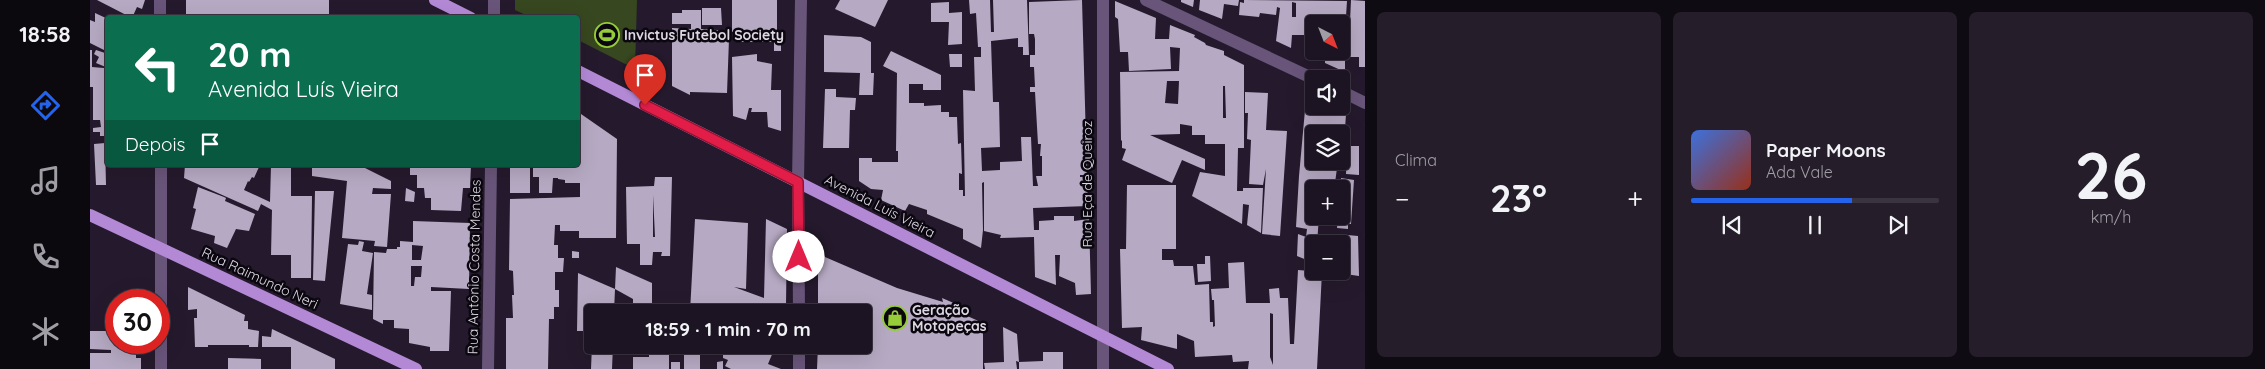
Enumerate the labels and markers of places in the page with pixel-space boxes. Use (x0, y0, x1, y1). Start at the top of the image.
sports icon: Invictus Futebol Society (594, 22, 620, 48)
place label: Invictus Futebol Society (624, 26, 784, 44)
pin (624, 54, 666, 105)
place label: Geração Motopeças (912, 301, 987, 335)
shop icon: Geração Motopeças (882, 305, 908, 331)

